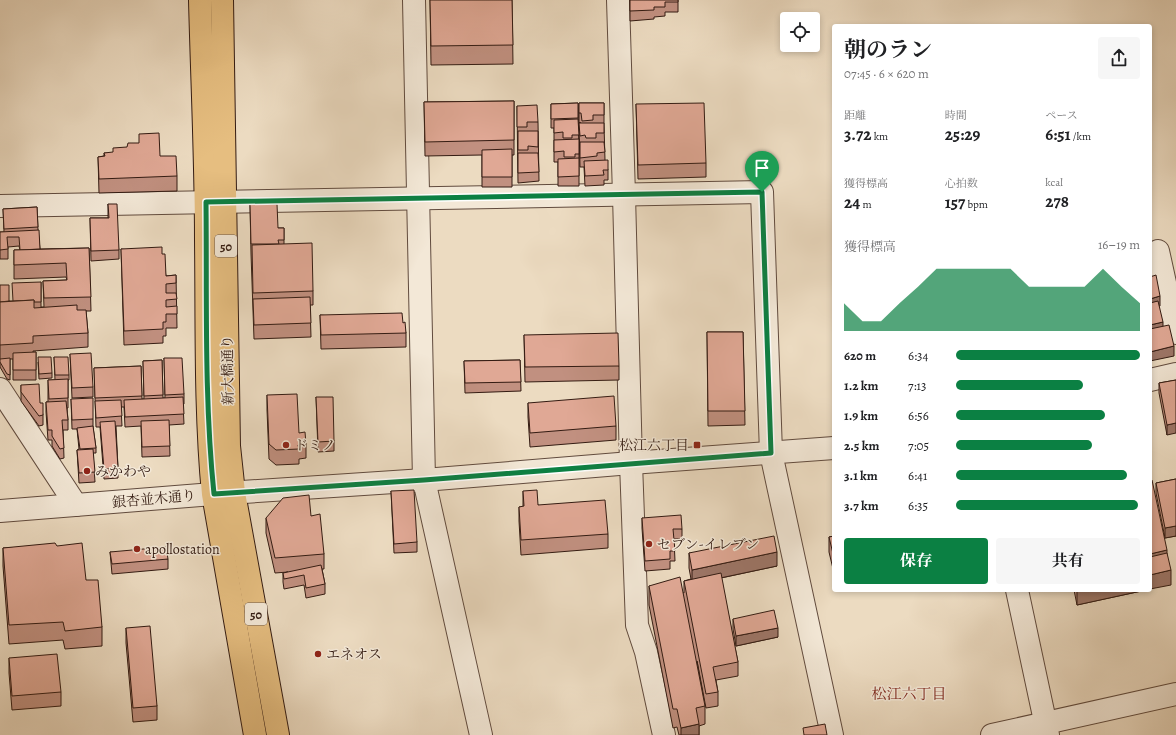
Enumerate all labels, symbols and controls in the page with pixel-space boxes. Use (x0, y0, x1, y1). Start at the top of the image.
map controls (780, 12, 820, 52)
button: locate (780, 12, 820, 52)
text: 朝のラン (844, 35, 932, 65)
button: share (1098, 37, 1140, 79)
text: 07:45 · 6 × 620 m (844, 65, 929, 82)
text: 距離 (844, 108, 866, 123)
text: 時間 (945, 108, 967, 123)
text: ペース (1045, 108, 1078, 123)
text: 3.72 (844, 123, 871, 146)
text: 25:29 (945, 123, 980, 146)
text: 6:51 (1045, 123, 1071, 146)
text: km (871, 129, 888, 144)
text: /km (1071, 129, 1091, 144)
pin (745, 151, 779, 192)
icon: arrive (751, 157, 773, 179)
text: kcal (1045, 175, 1063, 190)
text: 獲得標高 (844, 176, 888, 191)
text: 心拍数 (945, 176, 978, 191)
text: 278 (1045, 190, 1069, 213)
text: 24 (844, 191, 860, 214)
text: 157 (945, 191, 965, 214)
text: m (860, 197, 872, 212)
text: bpm (965, 197, 988, 212)
road number: 50 (215, 235, 237, 257)
text: 16–19 m (1098, 236, 1140, 253)
text: 獲得標高 (844, 238, 896, 255)
street label: 新大橋通り (218, 335, 238, 405)
text: 620 m (844, 347, 876, 364)
text: 6:34 (908, 347, 928, 364)
text: 1.2 km (844, 377, 878, 394)
text: 7:13 (908, 377, 926, 394)
text: 1.9 km (844, 407, 878, 424)
text: 6:56 (908, 407, 929, 424)
place label: ドミノ (294, 436, 336, 455)
place label: 松江六丁目 (619, 436, 689, 455)
text: 2.5 km (844, 437, 879, 454)
text: 7:05 (908, 437, 929, 454)
marker: ドミノ (281, 440, 291, 450)
marker: 松江六丁目 (692, 440, 702, 450)
place label: みかわや (95, 462, 151, 481)
marker: みかわや (82, 466, 92, 476)
text: 3.1 km (844, 467, 878, 484)
text: 6:41 (908, 467, 927, 484)
street label: 銀杏並木通り (111, 486, 197, 512)
text: 3.7 km (844, 497, 879, 514)
text: 6:35 (908, 497, 928, 514)
place label: セブン-イレブン (657, 535, 759, 554)
button: 保存 (844, 538, 988, 584)
button: 共有 (996, 538, 1140, 584)
marker: セブン-イレブン (644, 539, 654, 549)
place label: apollostation (145, 540, 220, 559)
marker: apollostation (132, 544, 142, 554)
road number: 50 (245, 603, 267, 625)
place label: エネオス (326, 645, 382, 664)
marker: エネオス (313, 649, 323, 659)
district label: 松江六丁目 (871, 684, 947, 704)

